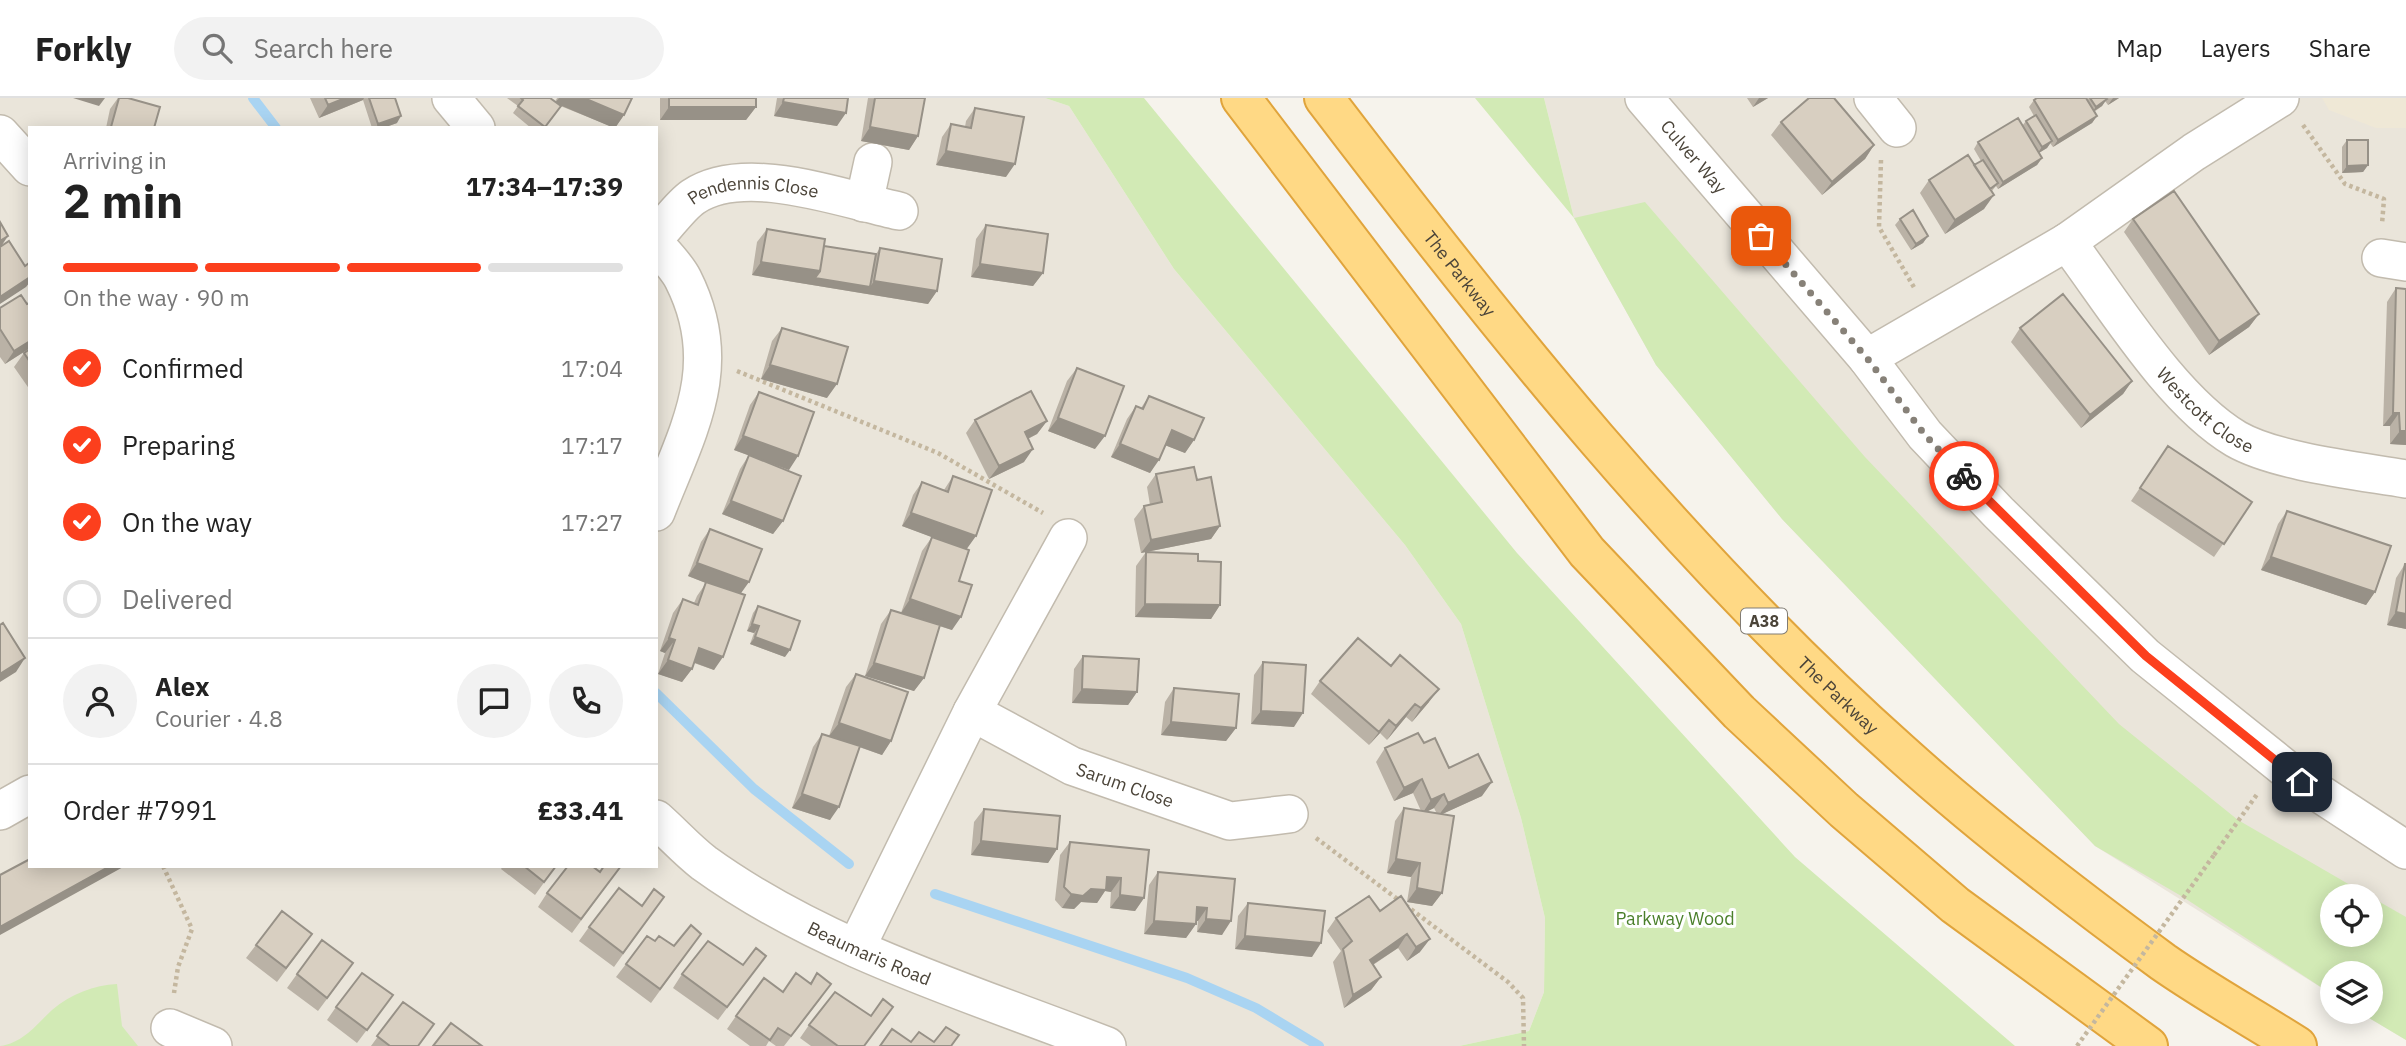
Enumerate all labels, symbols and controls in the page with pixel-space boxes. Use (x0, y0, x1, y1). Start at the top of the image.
search box (174, 17, 664, 80)
text: Forkly (35, 27, 132, 70)
icon: search (198, 29, 236, 67)
text: Search here (254, 31, 393, 65)
text: Map (2116, 32, 2163, 64)
text: Layers (2201, 32, 2271, 64)
text: Share (2309, 32, 2371, 64)
street label: Culver Way (1656, 115, 1732, 198)
text: Arriving in (63, 145, 167, 175)
text: 17:34–17:39 (466, 169, 623, 203)
text: 2 min (63, 171, 183, 231)
street label: Pendennis Close (683, 171, 821, 209)
pin (1731, 206, 1791, 266)
icon: bag (1742, 217, 1780, 255)
street label: The Parkway (1419, 226, 1501, 321)
text: On the way · 90 m (63, 282, 250, 312)
icon: check (63, 349, 101, 387)
text: Confirmed (122, 351, 244, 385)
text: 17:04 (561, 353, 623, 383)
street label: Westcott Close (2152, 362, 2257, 458)
icon: check (63, 426, 101, 464)
text: Preparing (122, 428, 235, 462)
text: 17:17 (561, 430, 623, 460)
courier (1929, 441, 1999, 511)
icon: bike (1945, 457, 1983, 495)
icon: check (63, 503, 101, 541)
text: On the way (122, 505, 252, 539)
text: 17:27 (561, 507, 623, 537)
text: Delivered (122, 582, 233, 616)
road number: A38 (1741, 608, 1787, 634)
street label: The Parkway (1793, 651, 1884, 739)
button: person (63, 664, 137, 738)
button: chat (457, 664, 531, 738)
button: phone (549, 664, 623, 738)
text: Alex (155, 669, 209, 703)
text: Courier · 4.8 (155, 703, 283, 733)
pin (2272, 752, 2332, 812)
street label: Sarum Close (1073, 757, 1177, 812)
icon: home (2283, 763, 2321, 801)
text: Order #7991 (63, 793, 217, 827)
text: £33.41 (537, 793, 623, 827)
map controls (2320, 884, 2383, 1024)
button: locate (2320, 884, 2383, 947)
park label: Parkway Wood (1615, 907, 1735, 930)
street label: Beaumaris Road (804, 916, 934, 990)
button: layers (2320, 961, 2383, 1024)

